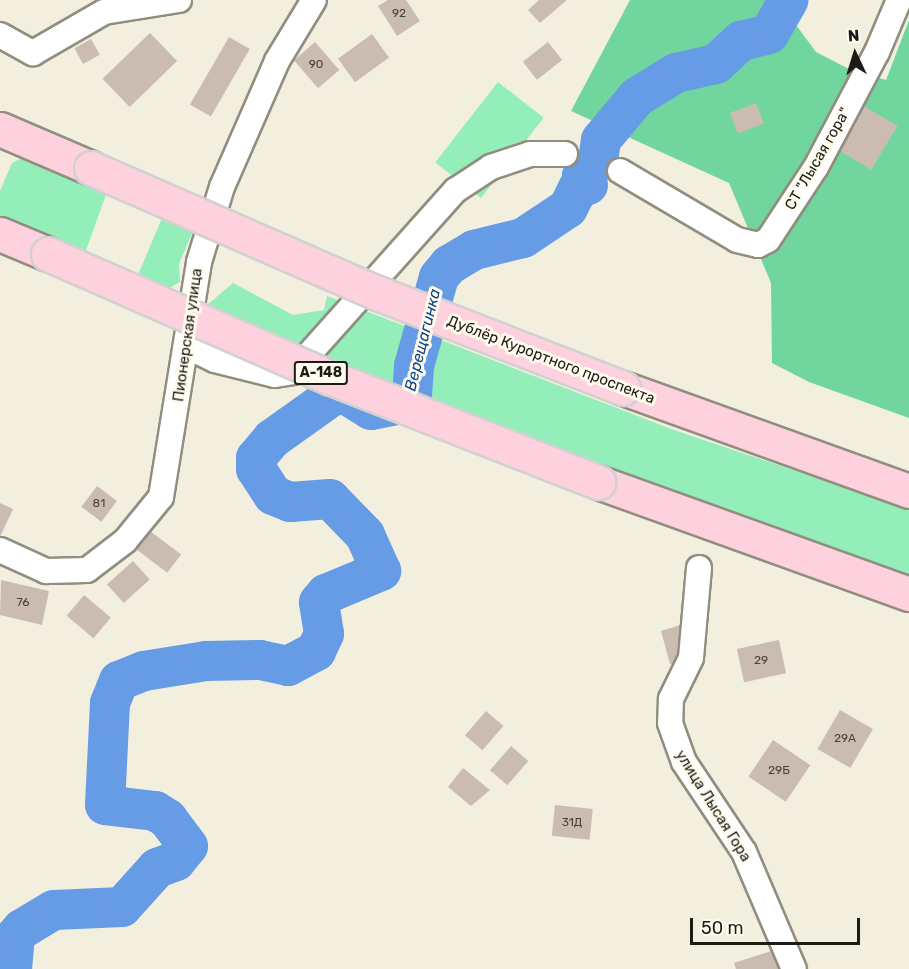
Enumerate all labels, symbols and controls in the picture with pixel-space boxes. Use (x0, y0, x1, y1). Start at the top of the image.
house number: 92 (392, 7, 406, 21)
north arrow (825, 24, 885, 84)
text: N (847, 26, 860, 45)
house number: 90 (309, 58, 323, 72)
street label: СТ "Лысая гора" (781, 105, 855, 213)
street label: Пионерская улица (170, 267, 206, 403)
water label: Верещагинка (401, 287, 445, 393)
street label: Дублёр Курортного проспекта (445, 312, 657, 408)
road number: А-148 (292, 362, 350, 384)
house number: 81 (93, 497, 105, 511)
house number: 76 (16, 596, 30, 610)
house number: 29 (754, 654, 768, 668)
house number: 29А (834, 732, 856, 746)
street label: улица Лысая Гора (671, 747, 755, 865)
house number: 29Б (768, 764, 790, 778)
house number: 31Д (562, 816, 582, 830)
scale bar (693, 906, 862, 944)
text: 50 m (701, 917, 744, 939)

